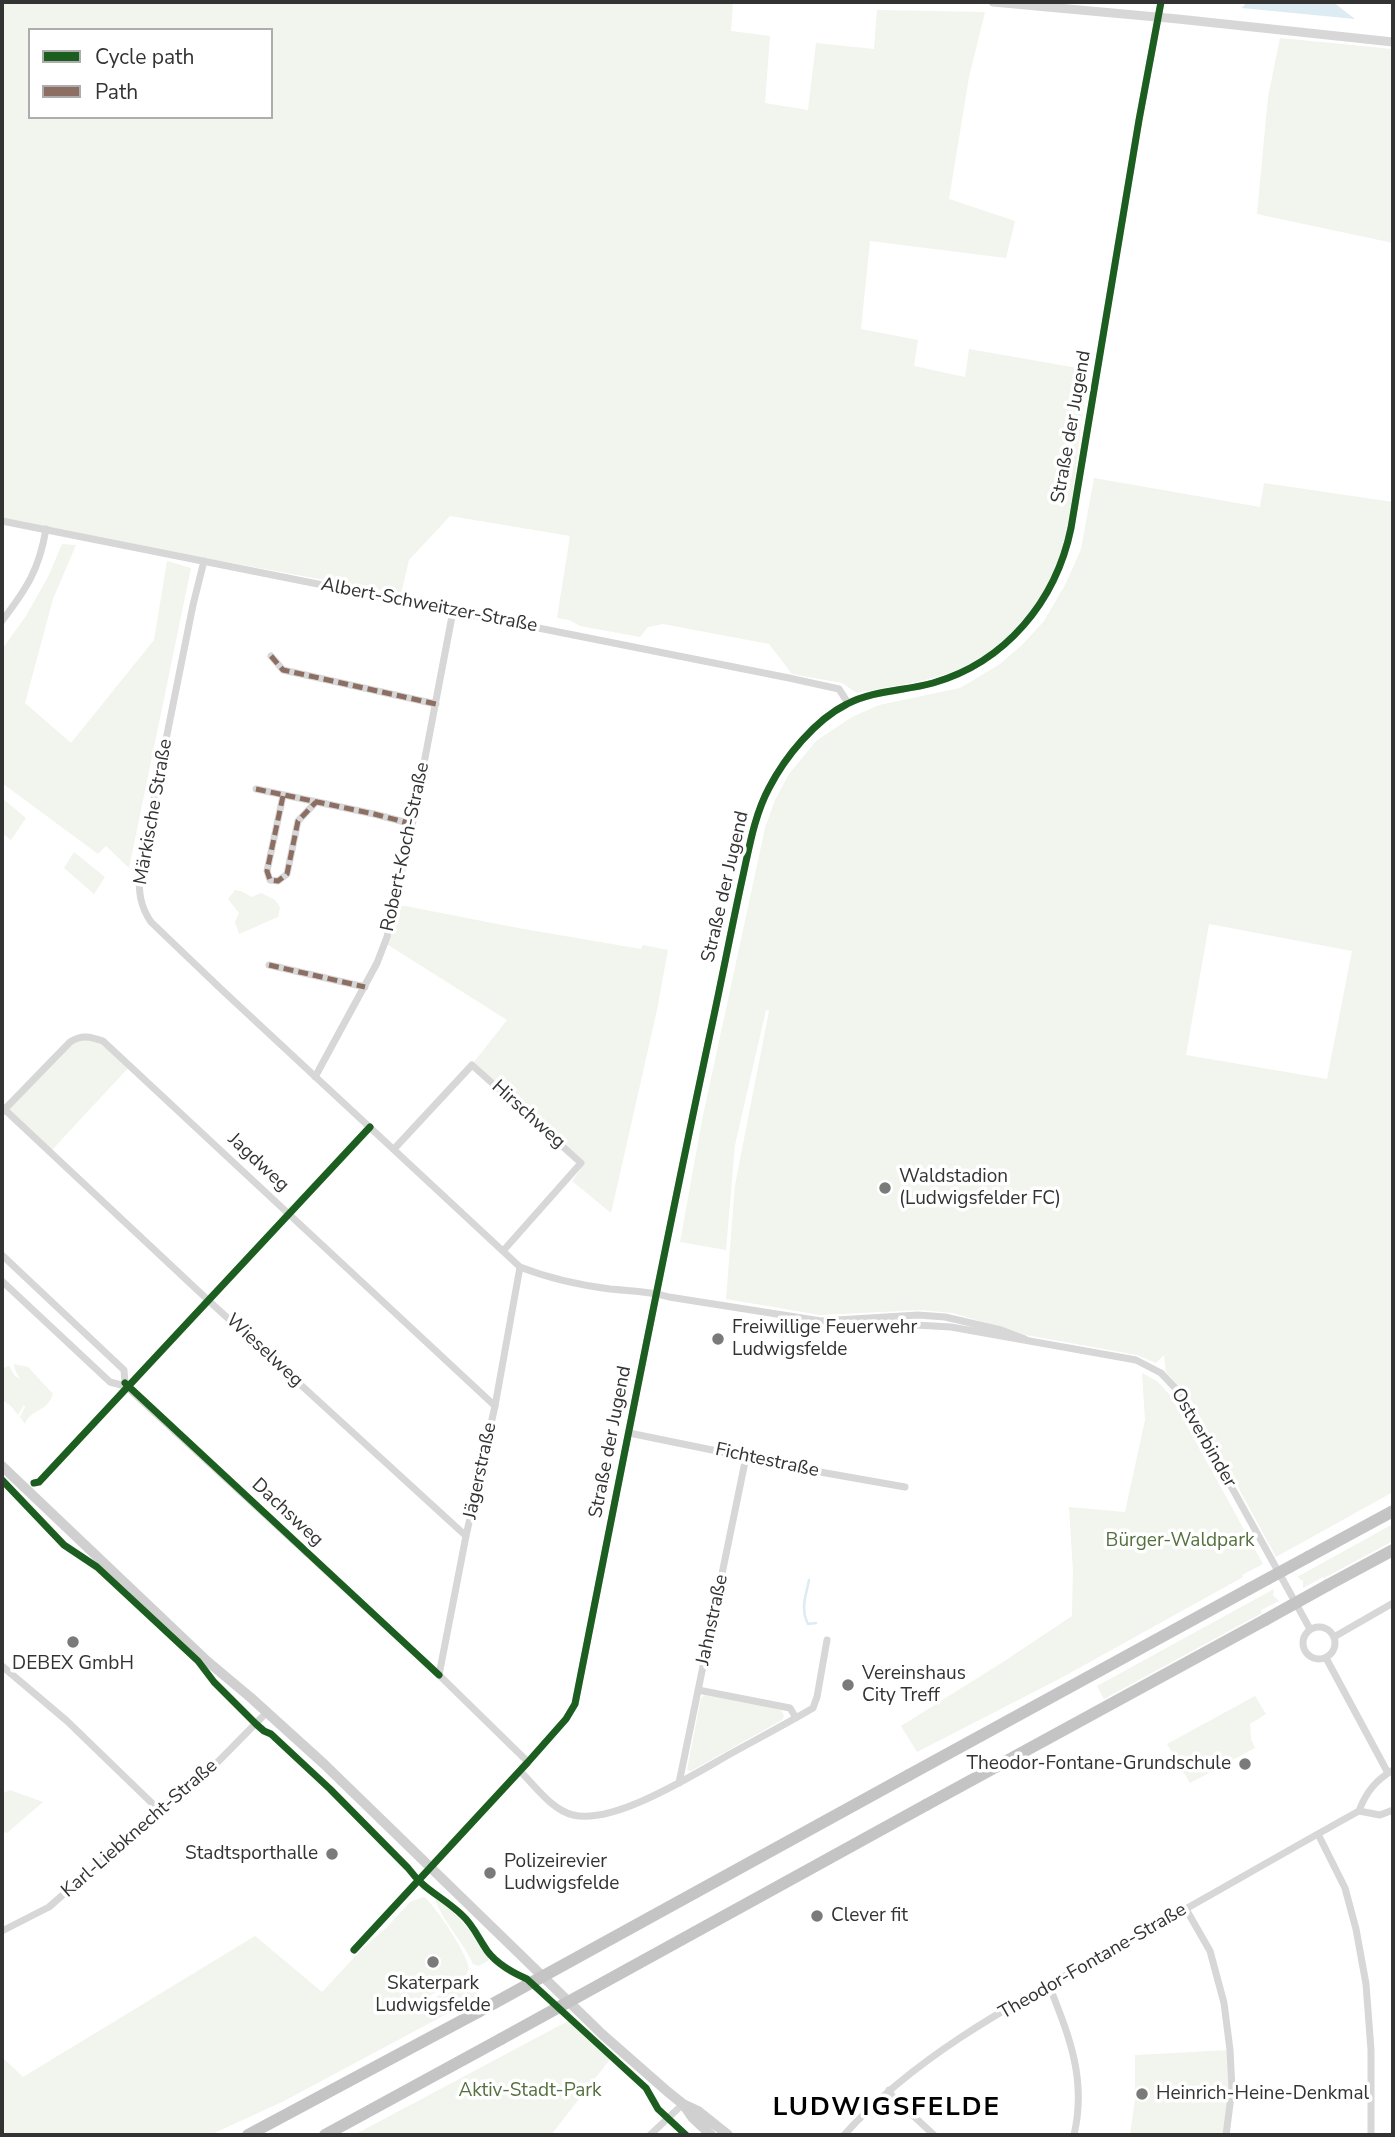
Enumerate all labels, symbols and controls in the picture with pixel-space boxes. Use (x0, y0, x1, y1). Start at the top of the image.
legend (28, 28, 273, 119)
text: Cycle path (95, 43, 194, 71)
text: Path (95, 78, 138, 106)
street label: Straße der Jugend (1047, 349, 1097, 505)
street label: Albert-Schweitzer-Straße (319, 574, 539, 638)
street label: Märkische Straße (130, 737, 178, 887)
street label: Robert-Koch-Straße (377, 760, 435, 934)
street label: Straße der Jugend (698, 809, 754, 965)
street label: Hirschweg (486, 1076, 570, 1154)
street label: Jagdweg (223, 1129, 293, 1197)
place label: Waldstadion (Ludwigsfelder FC) (899, 1166, 1061, 1210)
marker: Waldstadion (Ludwigsfelder FC) (877, 1180, 893, 1196)
street label: Wieselweg (221, 1310, 307, 1392)
place label: Freiwillige Feuerwehr Ludwigsfelde (732, 1317, 917, 1361)
marker: Freiwillige Feuerwehr Ludwigsfelde (710, 1331, 726, 1347)
street label: Straße der Jugend (585, 1364, 637, 1520)
street label: Ostverbinder (1165, 1384, 1241, 1492)
street label: Jägerstraße (460, 1420, 502, 1522)
street label: Fichtestraße (713, 1439, 821, 1483)
street label: Dachsweg (246, 1474, 328, 1552)
park label: Bürger-Waldpark (1106, 1530, 1254, 1552)
street label: Jahnstraße (692, 1573, 734, 1667)
marker: DEBEX GmbH (65, 1634, 81, 1650)
place label: DEBEX GmbH (12, 1653, 134, 1675)
place label: Vereinshaus City Treff (862, 1663, 966, 1707)
marker: Vereinshaus City Treff (840, 1677, 856, 1693)
place label: Theodor-Fontane-Grundschule (967, 1753, 1231, 1775)
street label: Karl-Liebknecht-Straße (57, 1755, 223, 1903)
marker: Theodor-Fontane-Grundschule (1237, 1756, 1253, 1772)
place label: Stadtsporthalle (185, 1843, 318, 1865)
marker: Stadtsporthalle (324, 1846, 340, 1862)
place label: Polizeirevier Ludwigsfelde (504, 1851, 619, 1895)
marker: Polizeirevier Ludwigsfelde (482, 1865, 498, 1881)
street label: Theodor-Fontane-Straße (995, 1899, 1191, 2025)
place label: Clever fit (831, 1905, 908, 1927)
marker: Clever fit (809, 1908, 825, 1924)
marker: Skaterpark Ludwigsfelde (425, 1954, 441, 1970)
place label: Skaterpark Ludwigsfelde (375, 1973, 491, 2017)
park label: Aktiv-Stadt-Park (458, 2080, 602, 2102)
place label: Heinrich-Heine-Denkmal (1156, 2083, 1369, 2105)
marker: Heinrich-Heine-Denkmal (1134, 2086, 1150, 2102)
district label: LUDWIGSFELDE (774, 2093, 1000, 2125)

